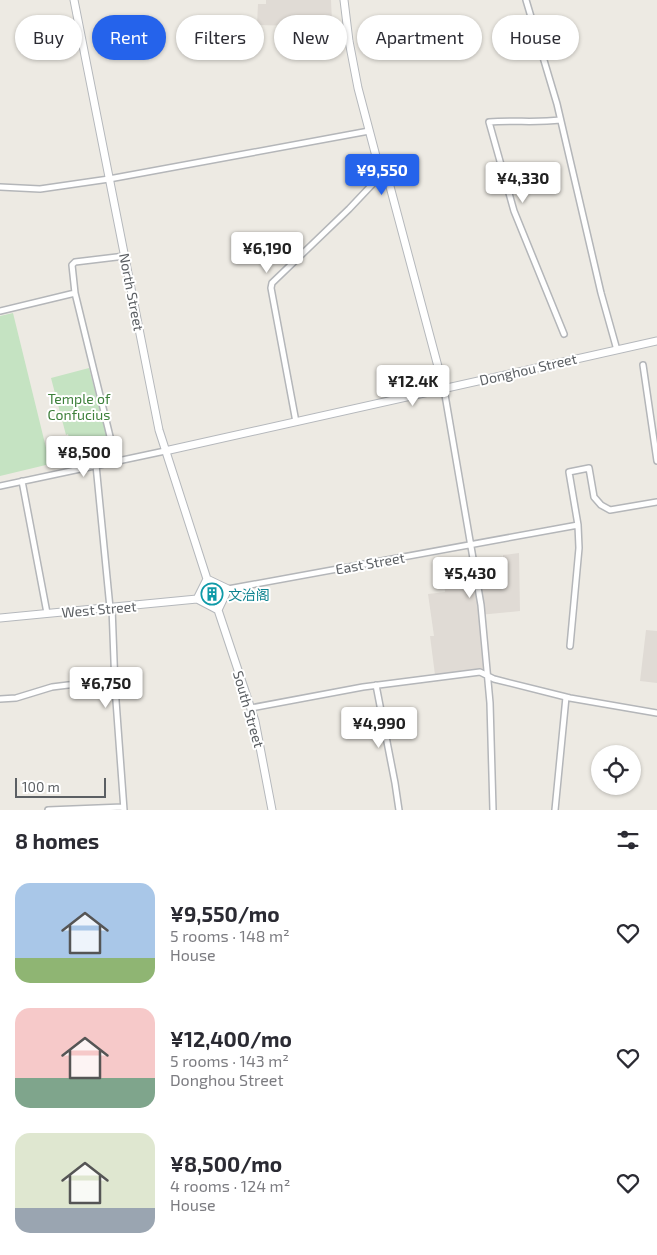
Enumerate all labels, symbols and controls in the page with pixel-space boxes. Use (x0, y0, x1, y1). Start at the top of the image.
chip: Buy (15, 15, 82, 60)
chip: Rent (92, 15, 166, 60)
chip: Filters (176, 15, 264, 60)
chip: New (274, 15, 347, 60)
chip: Apartment (357, 15, 482, 60)
chip: House (492, 15, 579, 60)
pin: ¥9,550 (341, 154, 423, 196)
text: ¥9,550 (356, 160, 408, 179)
pin: ¥4,330 (482, 162, 564, 204)
text: ¥4,330 (497, 168, 549, 187)
pin: ¥6,190 (226, 232, 308, 274)
text: ¥6,190 (242, 238, 292, 257)
street label: North Street (116, 252, 148, 332)
street label: Donghou Street (478, 350, 578, 388)
pin: ¥12.4K (372, 364, 454, 407)
text: ¥12.4K (387, 371, 439, 390)
park label: Temple of Confucius (48, 390, 111, 423)
pin: ¥8,500 (43, 436, 125, 478)
text: ¥8,500 (57, 442, 111, 461)
street label: East Street (334, 549, 406, 577)
pin: ¥5,430 (429, 556, 511, 599)
text: ¥5,430 (444, 563, 496, 582)
building icon: 文治阁 (200, 582, 224, 606)
place label: 文治阁 (228, 586, 270, 603)
street label: West Street (61, 597, 137, 621)
pin: ¥6,750 (65, 666, 147, 709)
street label: South Street (230, 669, 268, 749)
text: ¥6,750 (81, 673, 131, 692)
pin: ¥4,990 (338, 706, 420, 749)
text: ¥4,990 (352, 713, 406, 732)
map controls (591, 745, 641, 795)
button: locate (591, 745, 641, 795)
scale bar (15, 775, 106, 798)
text: 100 m (22, 778, 60, 795)
icon: filters (614, 826, 642, 854)
text: 8 homes (15, 828, 99, 853)
text: ¥9,550/mo (170, 901, 280, 926)
icon: home (55, 903, 115, 963)
icon: heart (614, 919, 642, 947)
text: 5 rooms · 148 m² (170, 926, 290, 945)
text: House (170, 945, 216, 964)
text: ¥12,400/mo (170, 1026, 292, 1051)
icon: home (55, 1028, 115, 1088)
icon: heart (614, 1044, 642, 1072)
text: 5 rooms · 143 m² (170, 1051, 289, 1070)
text: Donghou Street (170, 1070, 283, 1089)
text: ¥8,500/mo (170, 1151, 282, 1176)
icon: home (55, 1153, 115, 1213)
icon: heart (614, 1169, 642, 1197)
text: 4 rooms · 124 m² (170, 1176, 290, 1195)
text: House (170, 1195, 216, 1214)

